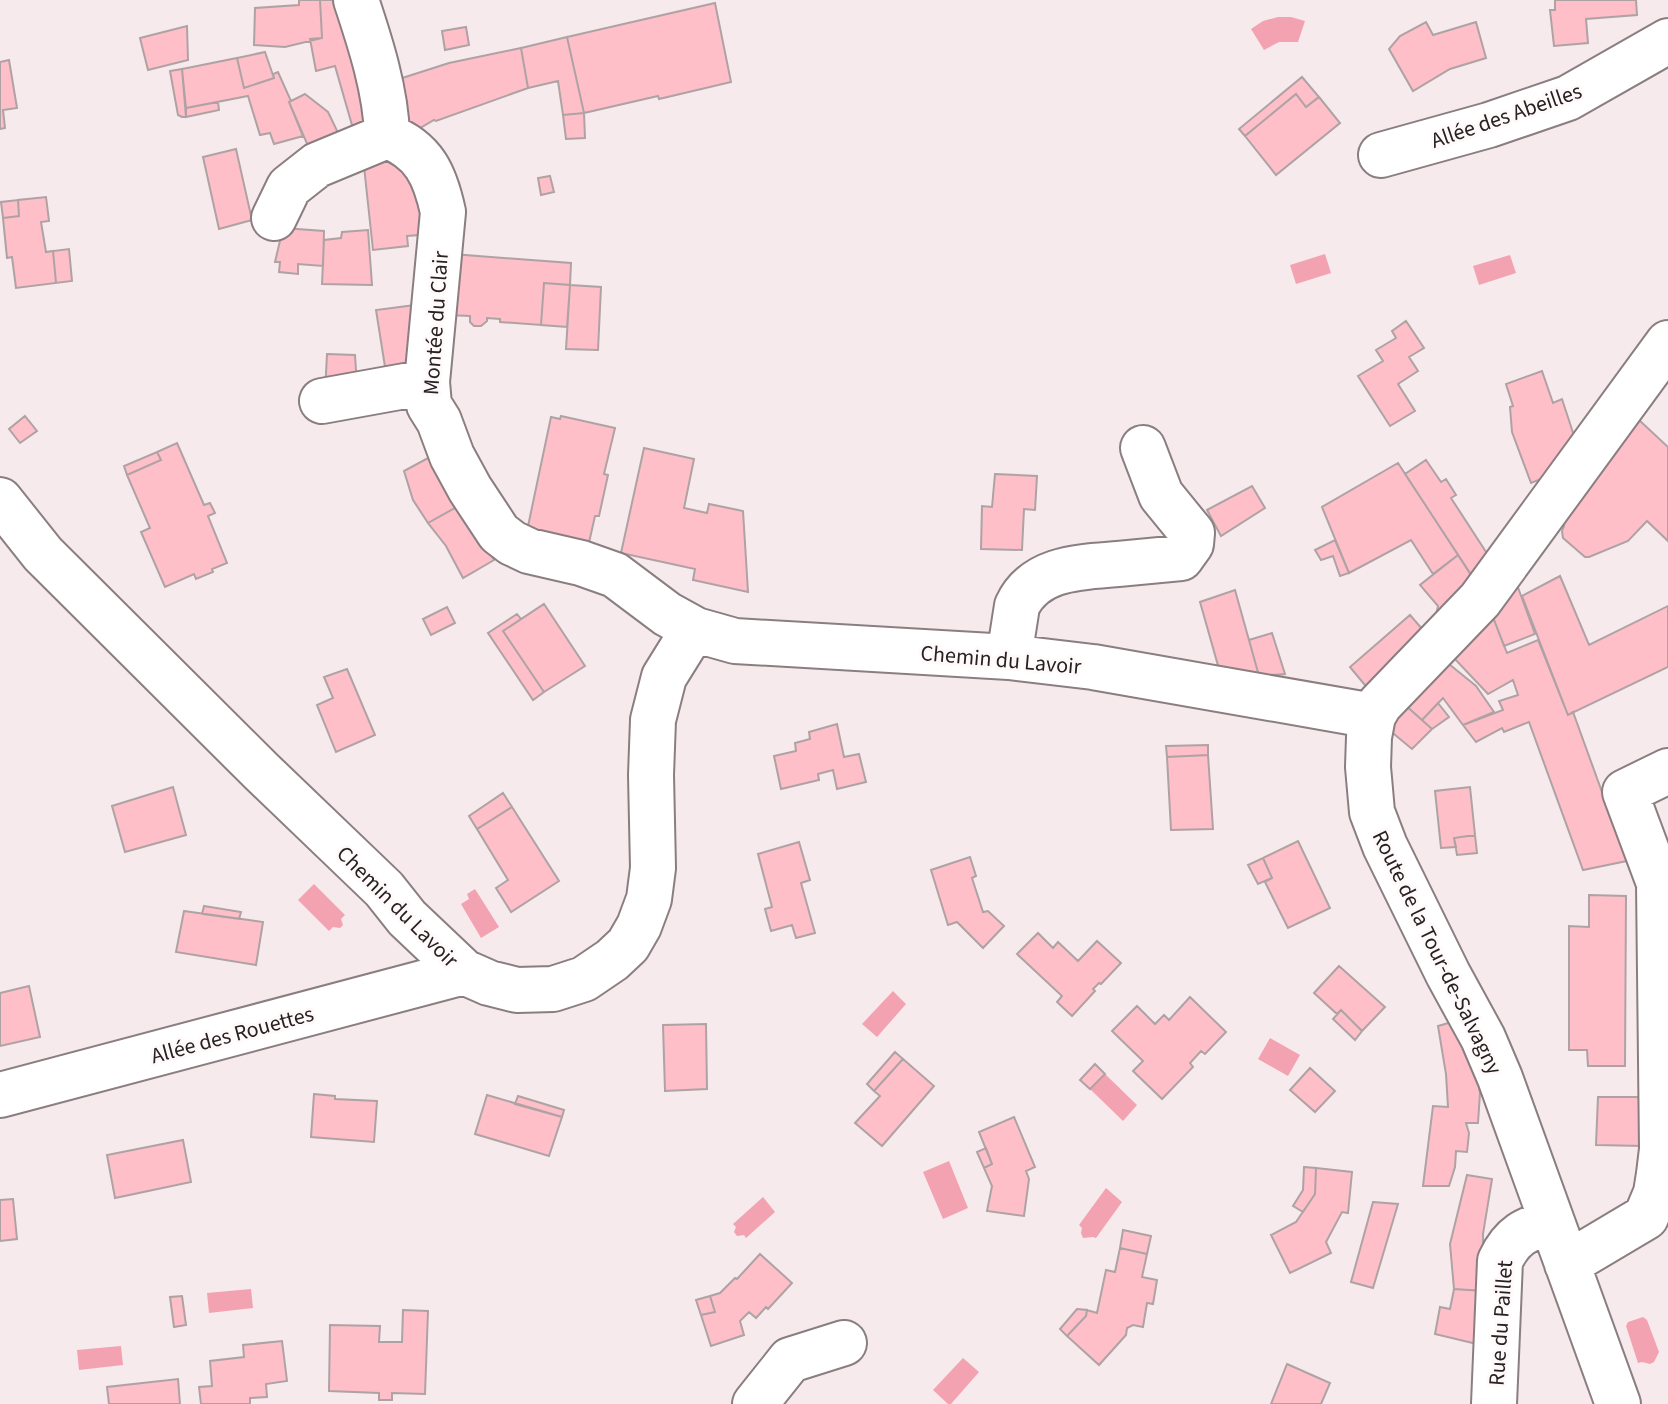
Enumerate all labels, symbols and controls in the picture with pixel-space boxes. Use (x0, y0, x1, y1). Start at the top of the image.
street label: Allée des Abeilles (1426, 75, 1586, 157)
street label: Montée du Clair (415, 250, 457, 396)
street label: Chemin du Lavoir (919, 637, 1083, 683)
street label: Route de la Tour-de-Salvagny (1364, 825, 1511, 1081)
street label: Chemin du Lavoir (329, 838, 466, 975)
street label: Allée des Rouettes (147, 998, 317, 1072)
street label: Rue du Paillet (1481, 1259, 1521, 1387)

